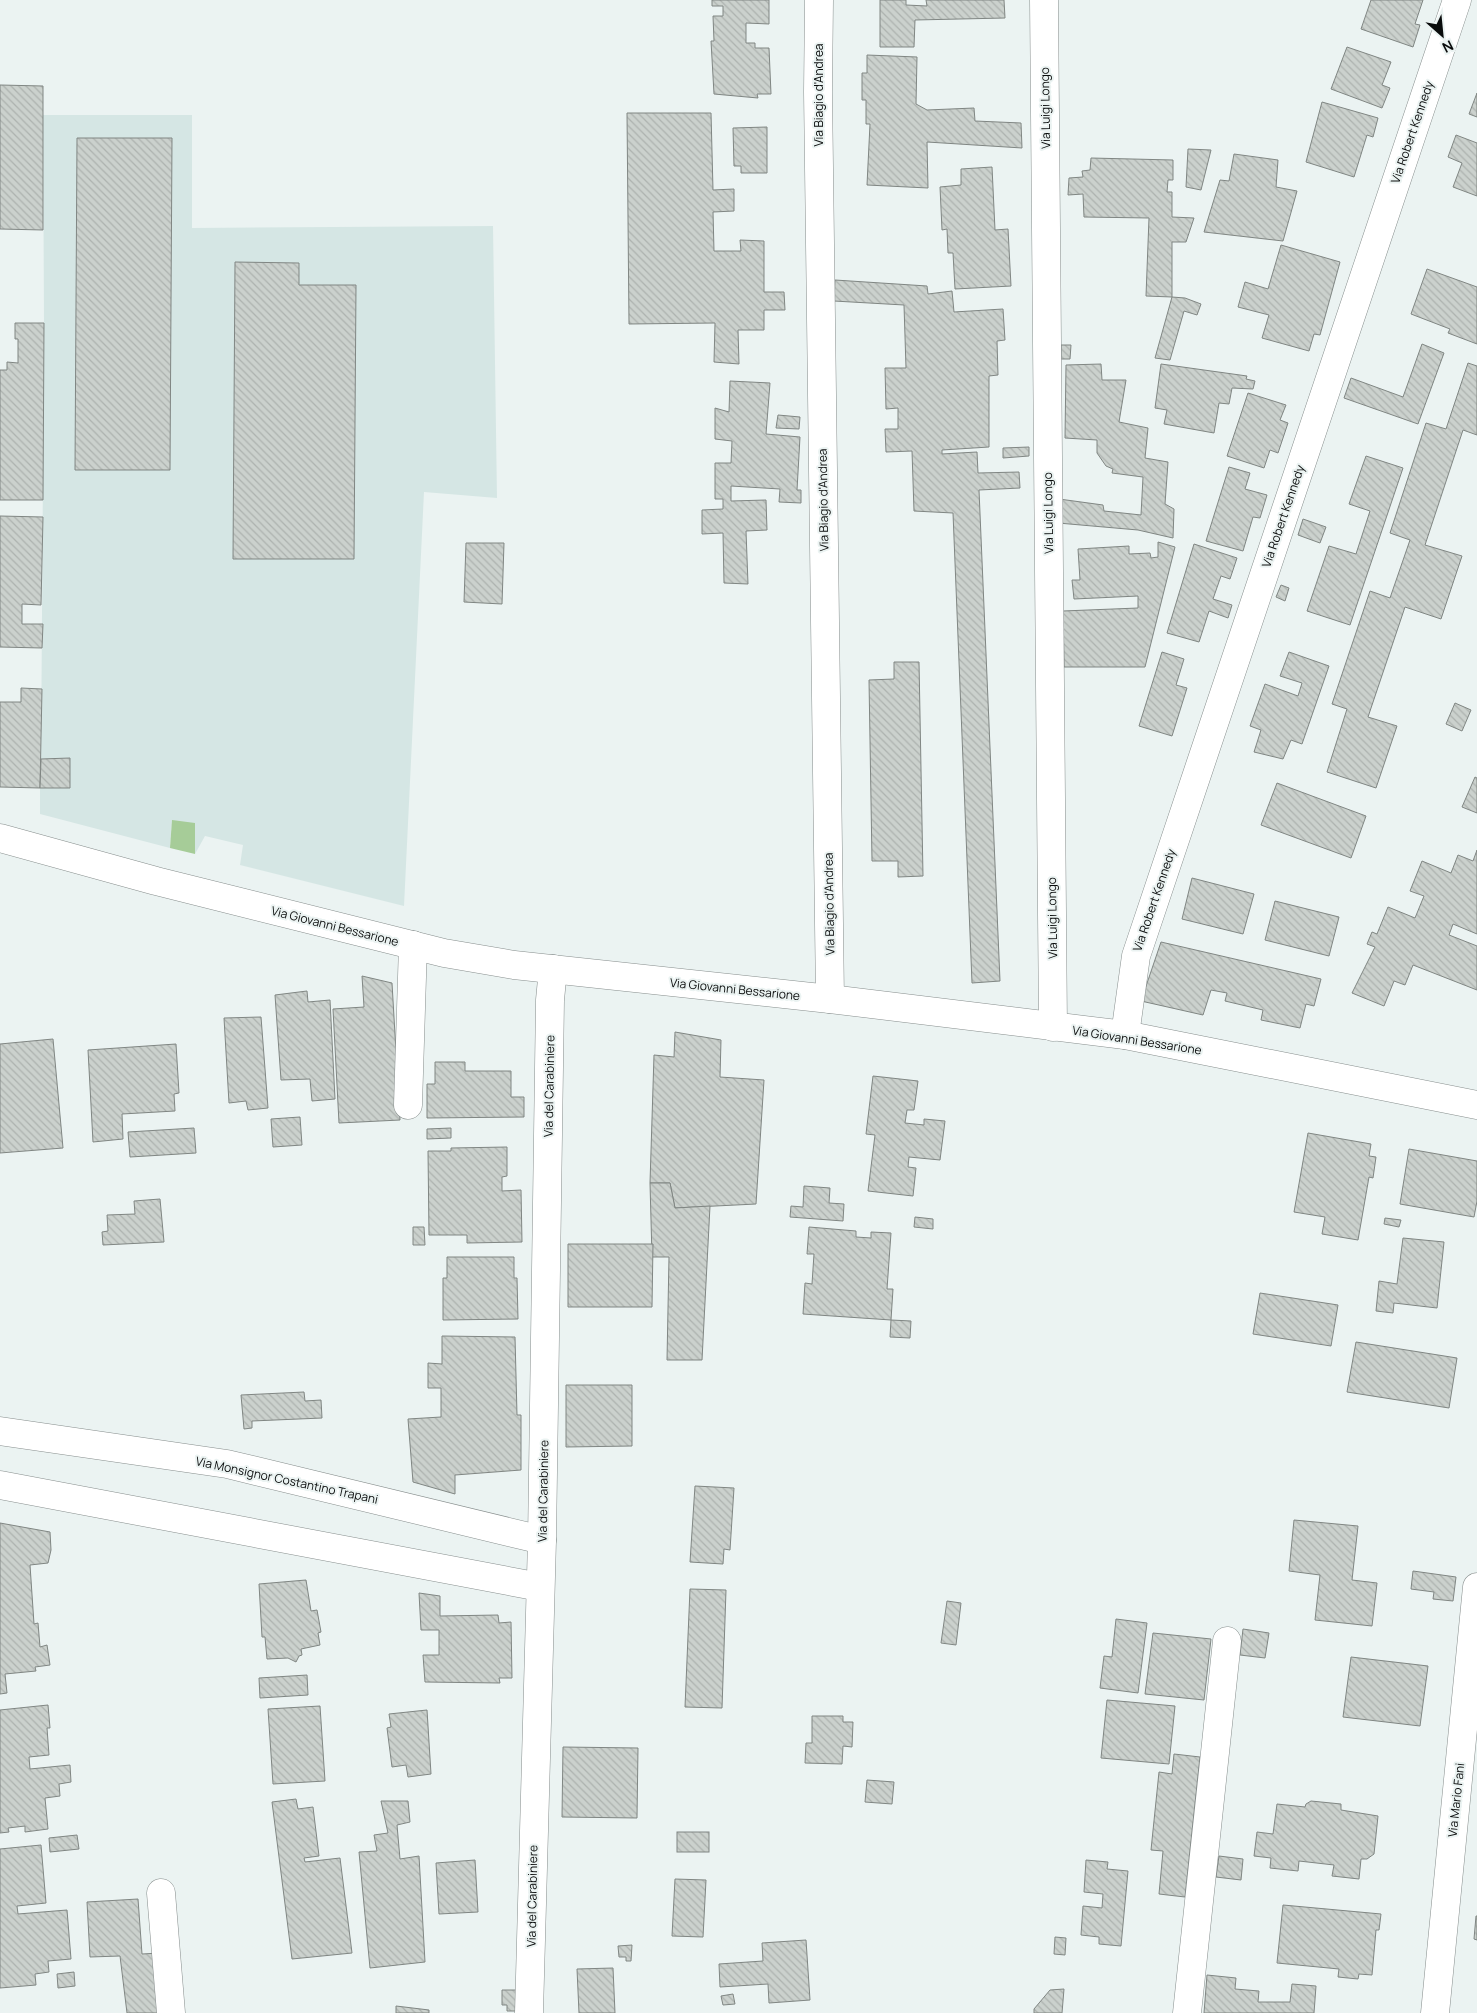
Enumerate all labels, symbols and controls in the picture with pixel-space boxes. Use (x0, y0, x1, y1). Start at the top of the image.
north arrow (1417, 10, 1467, 60)
text: N (1439, 36, 1457, 58)
street label: Via Biagio d'Andrea (810, 44, 827, 146)
street label: Via Luigi Longo (1036, 67, 1054, 149)
street label: Via Robert Kennedy (1386, 78, 1438, 186)
street label: Via Biagio d'Andrea (814, 448, 832, 552)
street label: Via Robert Kennedy (1257, 462, 1309, 570)
street label: Via Luigi Longo (1039, 472, 1057, 554)
street label: Via Robert Kennedy (1128, 846, 1180, 954)
street label: Via Biagio d'Andrea (820, 852, 838, 956)
street label: Via Luigi Longo (1043, 877, 1061, 959)
street label: Via Giovanni Bessarione (269, 902, 401, 950)
street label: Via Giovanni Bessarione (669, 974, 801, 1004)
street label: Via Giovanni Bessarione (1071, 1021, 1203, 1059)
street label: Via del Carabiniere (540, 1035, 558, 1137)
street label: Via del Carabiniere (534, 1440, 552, 1542)
street label: Via Monsignor Costantino Trapani (194, 1452, 380, 1508)
street label: Via Mario Fani (1444, 1762, 1468, 1838)
street label: Via del Carabiniere (523, 1845, 541, 1947)

